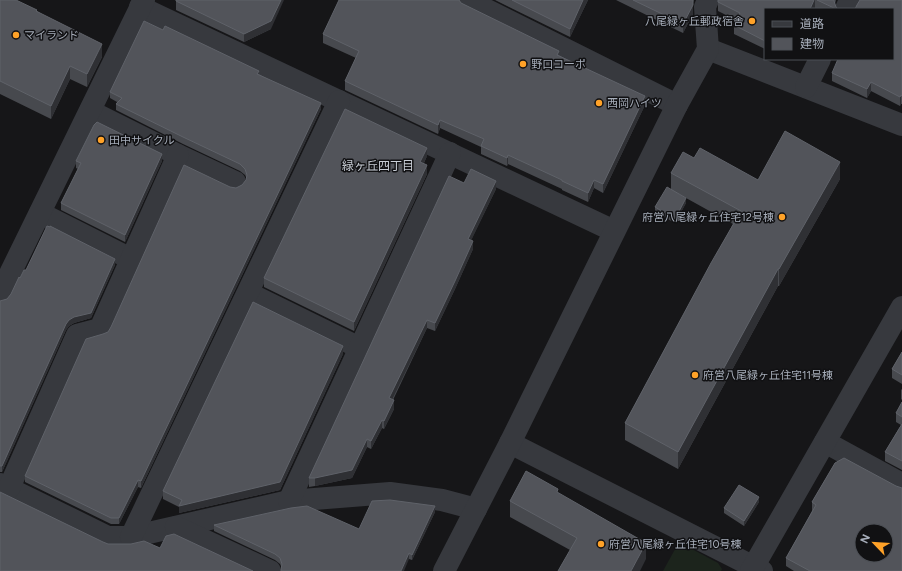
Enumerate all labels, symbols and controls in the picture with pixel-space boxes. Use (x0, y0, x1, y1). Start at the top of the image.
legend (764, 8, 894, 60)
place label: 八尾緑ヶ丘郵政宿舎 (645, 15, 744, 28)
marker: 八尾緑ヶ丘郵政宿舎 (747, 16, 757, 26)
text: 道路 (800, 17, 824, 31)
place label: マイランド (24, 29, 79, 42)
marker: マイランド (11, 30, 21, 40)
text: 建物 (800, 37, 824, 51)
place label: 野口コーポ (531, 58, 586, 71)
marker: 野口コーポ (518, 59, 528, 69)
place label: 西岡ハイツ (607, 97, 662, 110)
marker: 西岡ハイツ (594, 98, 604, 108)
place label: 田中サイクル (109, 134, 174, 147)
marker: 田中サイクル (96, 135, 106, 145)
district label: 緑ヶ丘四丁目 (342, 159, 414, 173)
place label: 府営八尾緑ヶ丘住宅12号棟 (642, 211, 774, 224)
marker: 府営八尾緑ヶ丘住宅12号棟 (777, 212, 787, 222)
place label: 府営八尾緑ヶ丘住宅11号棟 (703, 369, 833, 382)
marker: 府営八尾緑ヶ丘住宅11号棟 (690, 370, 700, 380)
north arrow (854, 523, 894, 563)
text: N (858, 532, 873, 546)
place label: 府営八尾緑ヶ丘住宅10号棟 (609, 538, 742, 551)
marker: 府営八尾緑ヶ丘住宅10号棟 (596, 539, 606, 549)

